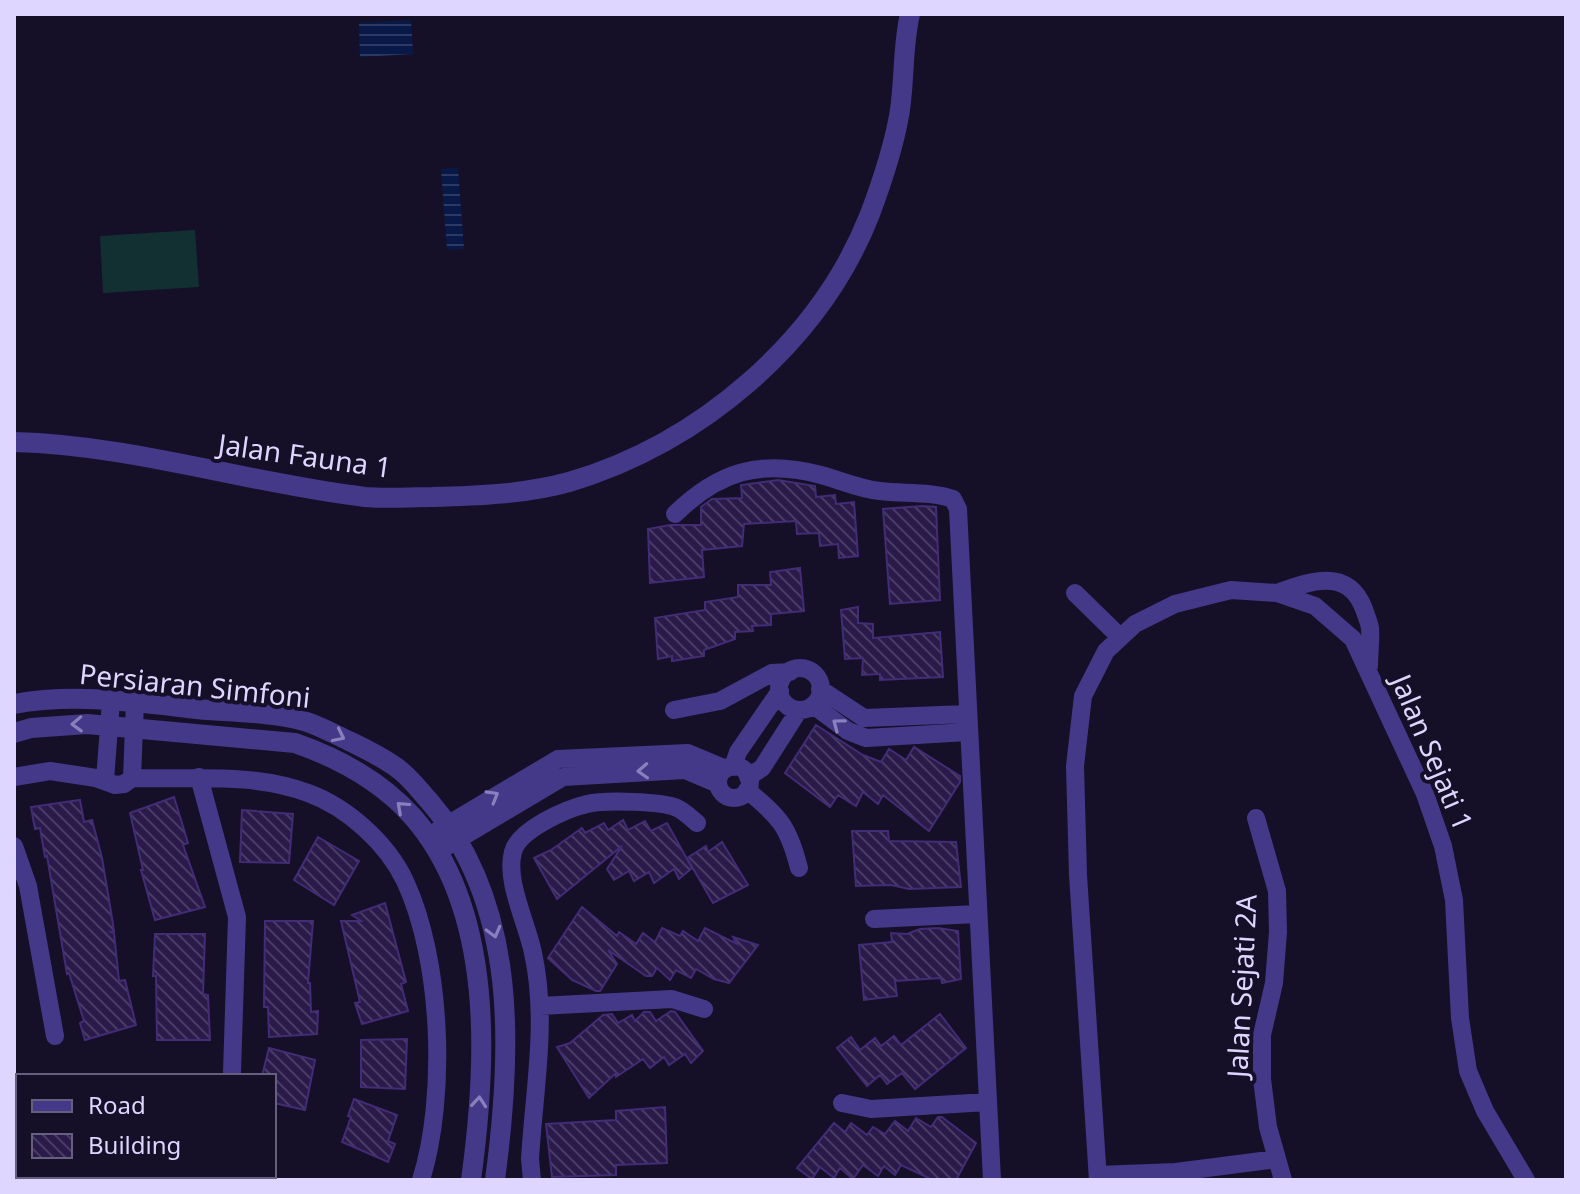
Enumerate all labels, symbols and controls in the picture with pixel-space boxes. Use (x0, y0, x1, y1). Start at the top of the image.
street label: Jalan Fauna 1 (213, 424, 394, 486)
street label: Persiaran Simfoni (78, 654, 312, 716)
street label: Jalan Sejati 1 (1382, 666, 1483, 836)
one-way arrow (70, 716, 83, 733)
one-way arrow (832, 719, 847, 733)
one-way arrow (331, 726, 346, 742)
one-way arrow (636, 762, 649, 779)
one-way arrow (485, 790, 499, 806)
one-way arrow (396, 802, 411, 816)
street label: Jalan Sejati 2A (1217, 893, 1265, 1082)
one-way arrow (484, 924, 501, 938)
legend (16, 1074, 276, 1178)
text: Road (88, 1088, 146, 1121)
one-way arrow (470, 1096, 487, 1109)
text: Building (88, 1128, 181, 1161)

